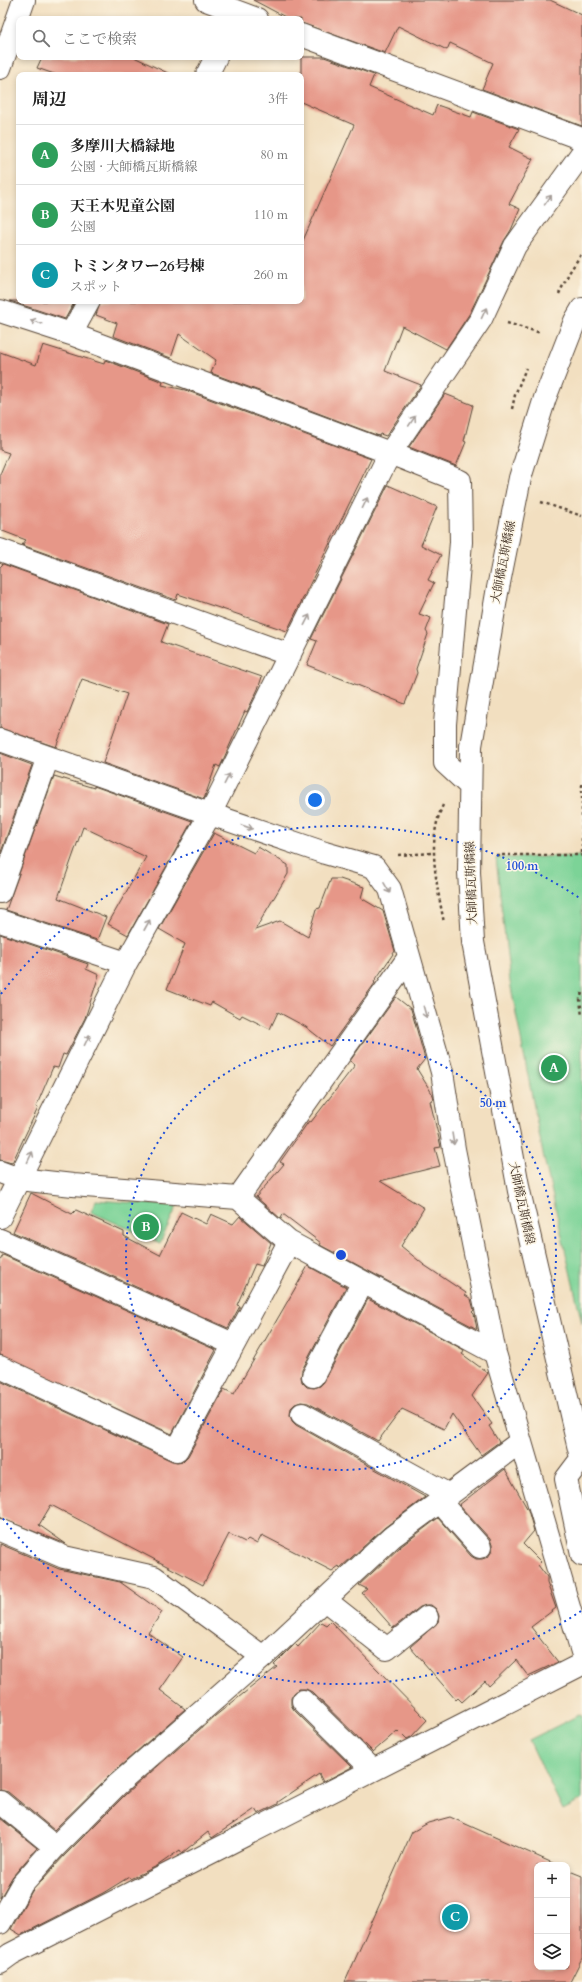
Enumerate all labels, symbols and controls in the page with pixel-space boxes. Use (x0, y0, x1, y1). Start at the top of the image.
search box (16, 16, 304, 60)
icon: search (30, 27, 52, 49)
text: ここで検索 (62, 29, 137, 49)
text: 周辺 (32, 88, 66, 111)
text: 3件 (268, 90, 288, 108)
text: 多摩川大橋緑地 (70, 136, 175, 156)
text: A (40, 146, 50, 164)
text: 80 m (260, 146, 288, 164)
text: 公園 · 大師橋瓦斯橋線 (70, 158, 197, 176)
one-way arrow (543, 195, 552, 206)
text: 天王木児童公園 (70, 196, 175, 216)
text: B (40, 206, 50, 224)
text: 110 m (254, 206, 288, 224)
text: 公園 (70, 218, 96, 236)
text: トミンタワー26号棟 (70, 256, 205, 276)
text: C (40, 266, 50, 284)
text: 260 m (254, 266, 288, 284)
text: スポット (70, 278, 122, 296)
one-way arrow (481, 307, 488, 319)
one-way arrow (30, 318, 42, 326)
one-way arrow (408, 416, 416, 427)
one-way arrow (362, 498, 369, 510)
street label: 大師橋瓦斯橋線 (487, 519, 519, 605)
one-way arrow (304, 614, 311, 626)
one-way arrow (224, 773, 232, 785)
your location (305, 790, 325, 810)
one-way arrow (240, 823, 252, 831)
street label: 大師橋瓦斯橋線 (462, 841, 480, 925)
text: 100 m (506, 858, 539, 874)
one-way arrow (384, 882, 392, 894)
one-way arrow (144, 919, 152, 931)
one-way arrow (422, 1005, 429, 1018)
one-way arrow (84, 1035, 92, 1047)
pin: A (541, 1053, 567, 1083)
text: 50 m (480, 1095, 507, 1111)
one-way arrow (449, 1132, 457, 1145)
one-way arrow (27, 1151, 34, 1163)
street label: 大師橋瓦斯橋線 (505, 1160, 539, 1246)
pin: B (133, 1212, 159, 1242)
centre of rings (334, 1248, 348, 1262)
map controls (534, 1862, 570, 1970)
button: + (534, 1862, 570, 1898)
button: − (534, 1898, 570, 1934)
pin: C (442, 1902, 468, 1932)
button: layers (534, 1934, 570, 1970)

